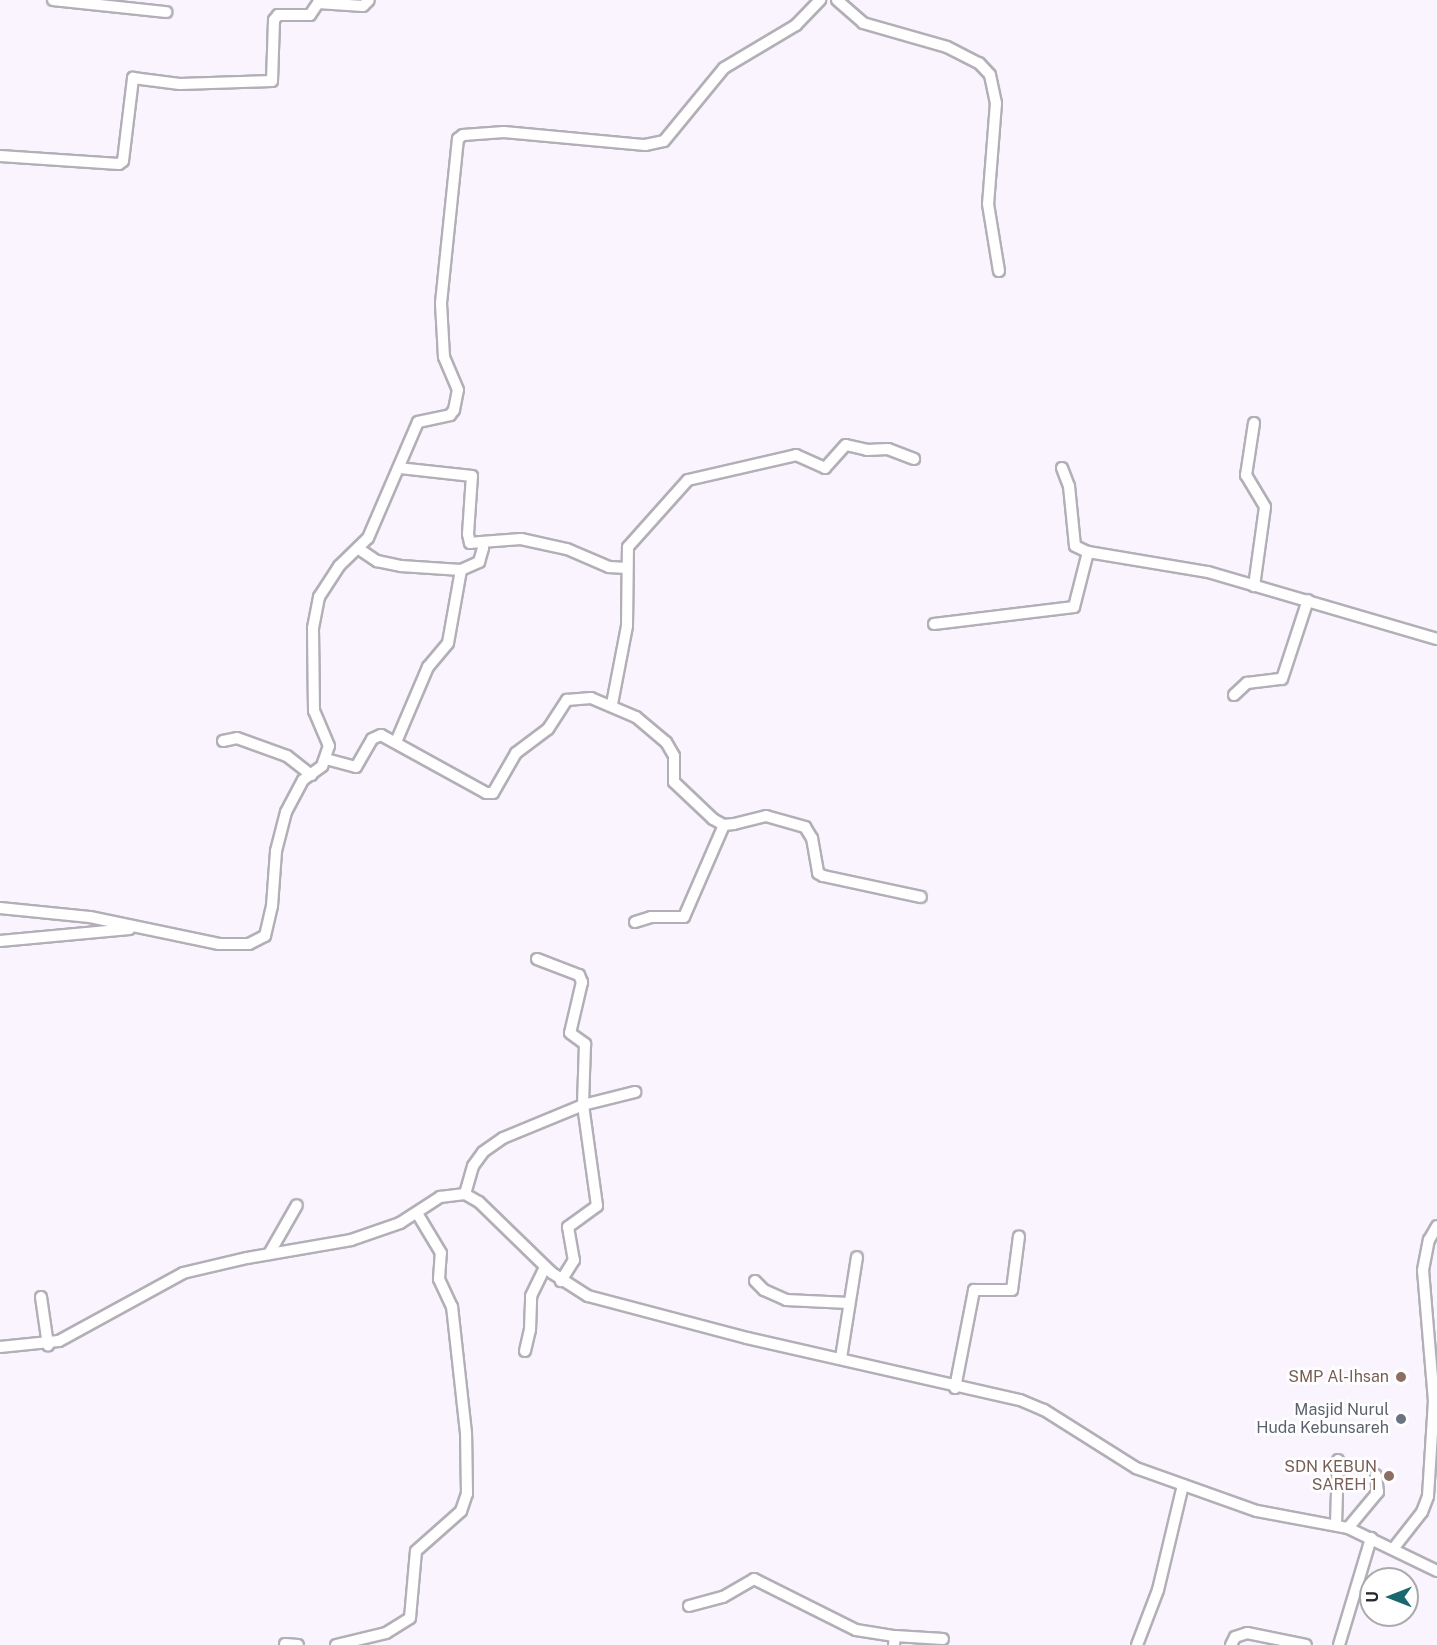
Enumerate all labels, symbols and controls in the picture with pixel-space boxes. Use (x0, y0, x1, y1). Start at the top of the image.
place label: SMP Al-Ihsan (1288, 1367, 1389, 1387)
marker: SMP Al-Ihsan (1394, 1370, 1408, 1384)
place label: Masjid Nurul Huda Kebunsareh (1256, 1400, 1389, 1438)
marker: Masjid Nurul Huda Kebunsareh (1394, 1412, 1408, 1426)
place label: SDN KEBUN SAREH 1 (1284, 1457, 1377, 1495)
marker: SDN KEBUN SAREH 1 (1382, 1469, 1396, 1483)
north arrow (1359, 1567, 1419, 1627)
text: U (1363, 1591, 1382, 1603)

